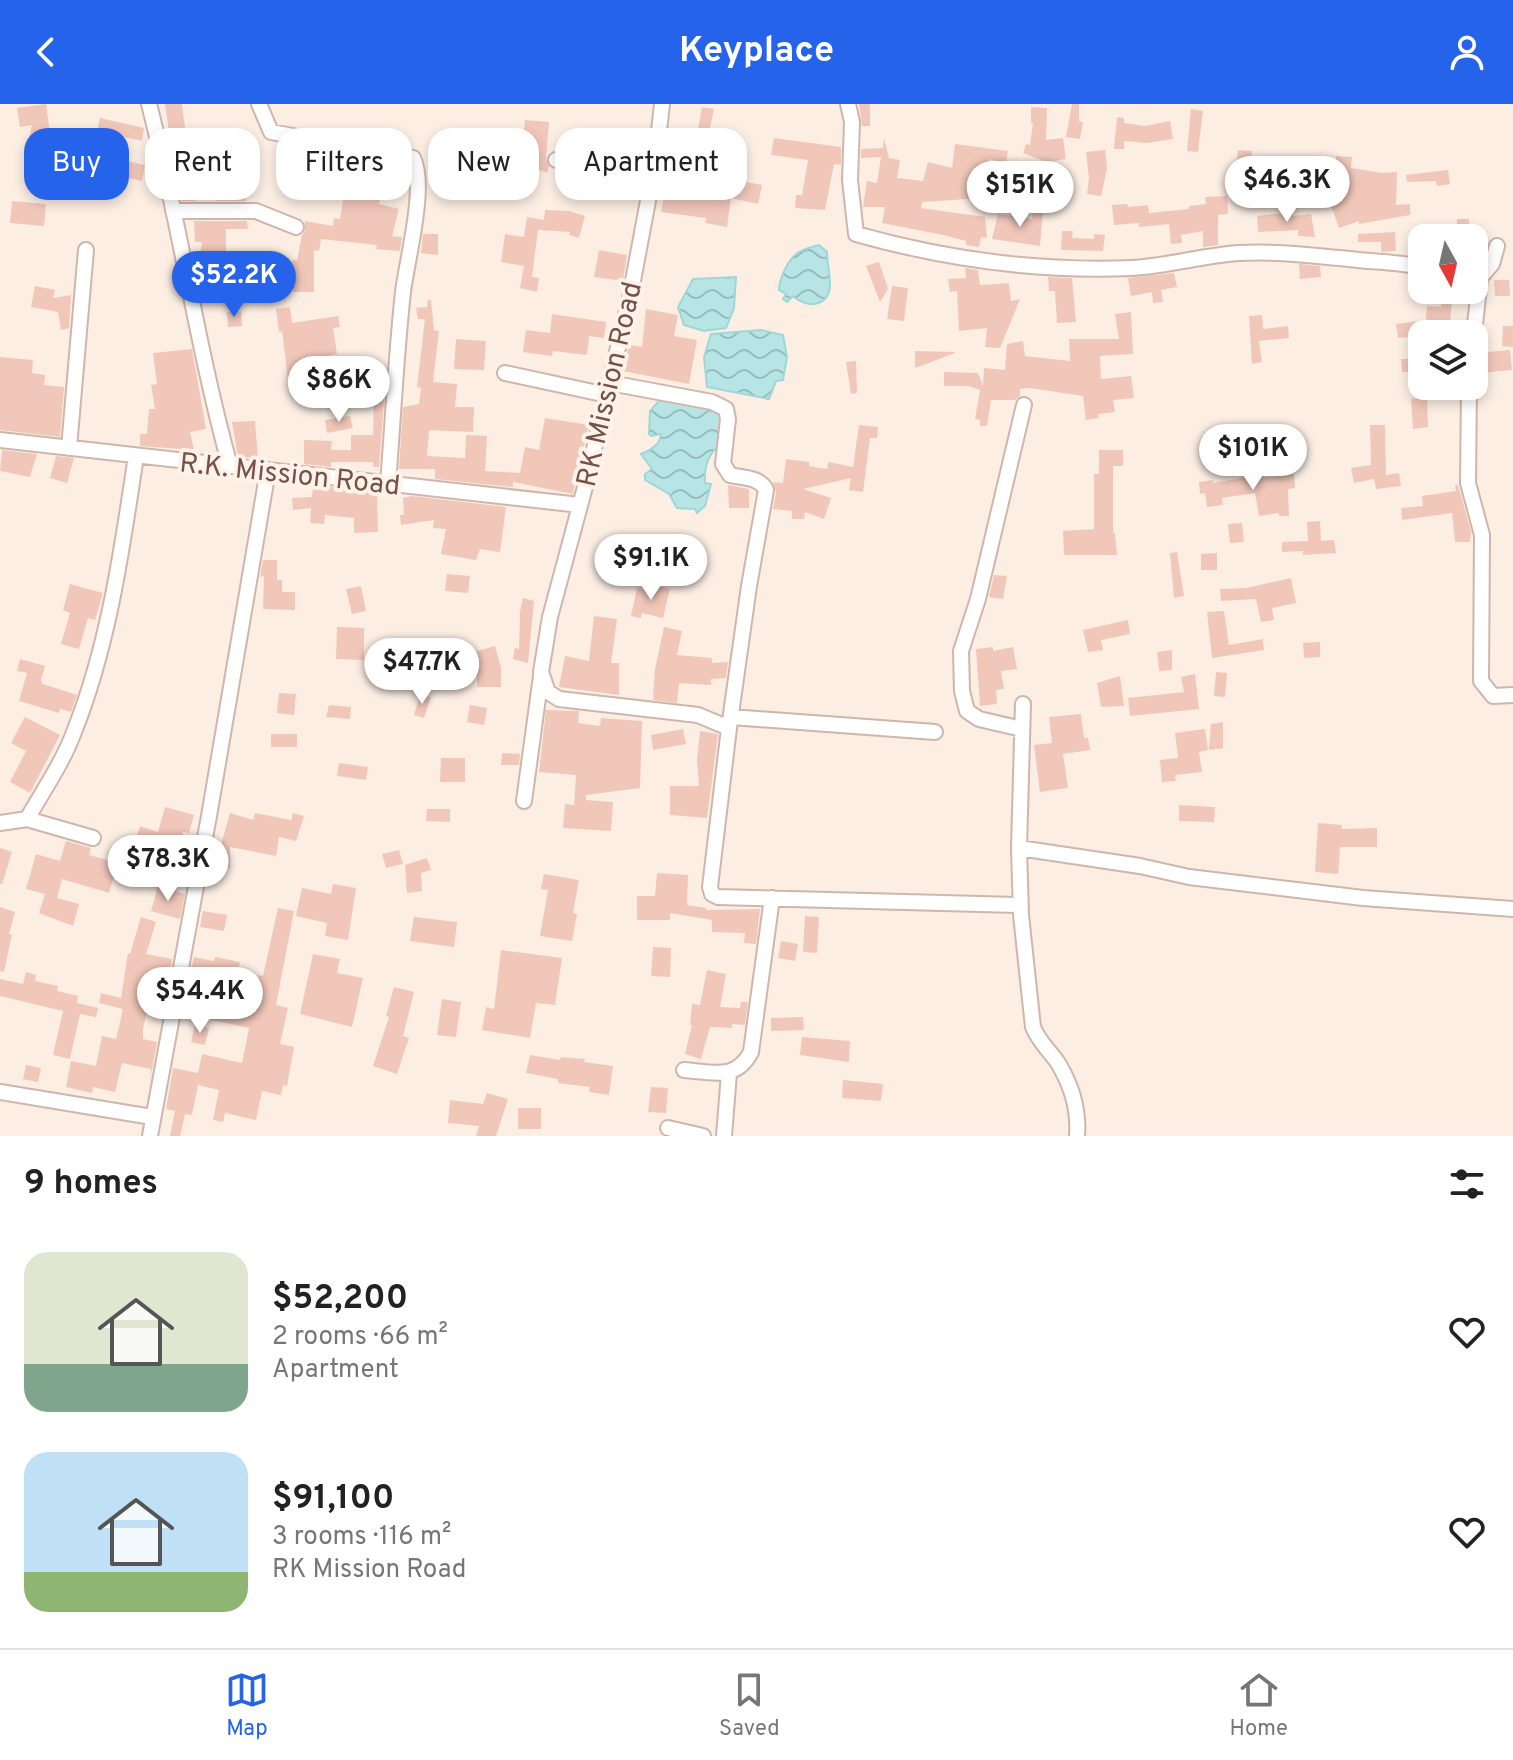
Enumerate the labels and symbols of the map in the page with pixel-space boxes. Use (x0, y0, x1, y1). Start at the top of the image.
pin: $46.3K (1222, 156, 1352, 224)
pin: $151K (964, 161, 1076, 229)
north arrow (1408, 224, 1488, 304)
pin: $52.2K (169, 251, 299, 319)
street label: RK Mission Road (570, 279, 652, 491)
pin: $86K (292, 356, 386, 424)
pin: $101K (1197, 424, 1309, 492)
street label: R.K. Mission Road (178, 447, 402, 505)
pin: $91.1K (586, 534, 716, 602)
pin: $47.7K (357, 638, 487, 706)
pin: $78.3K (103, 835, 233, 903)
pin: $54.4K (135, 967, 265, 1035)

